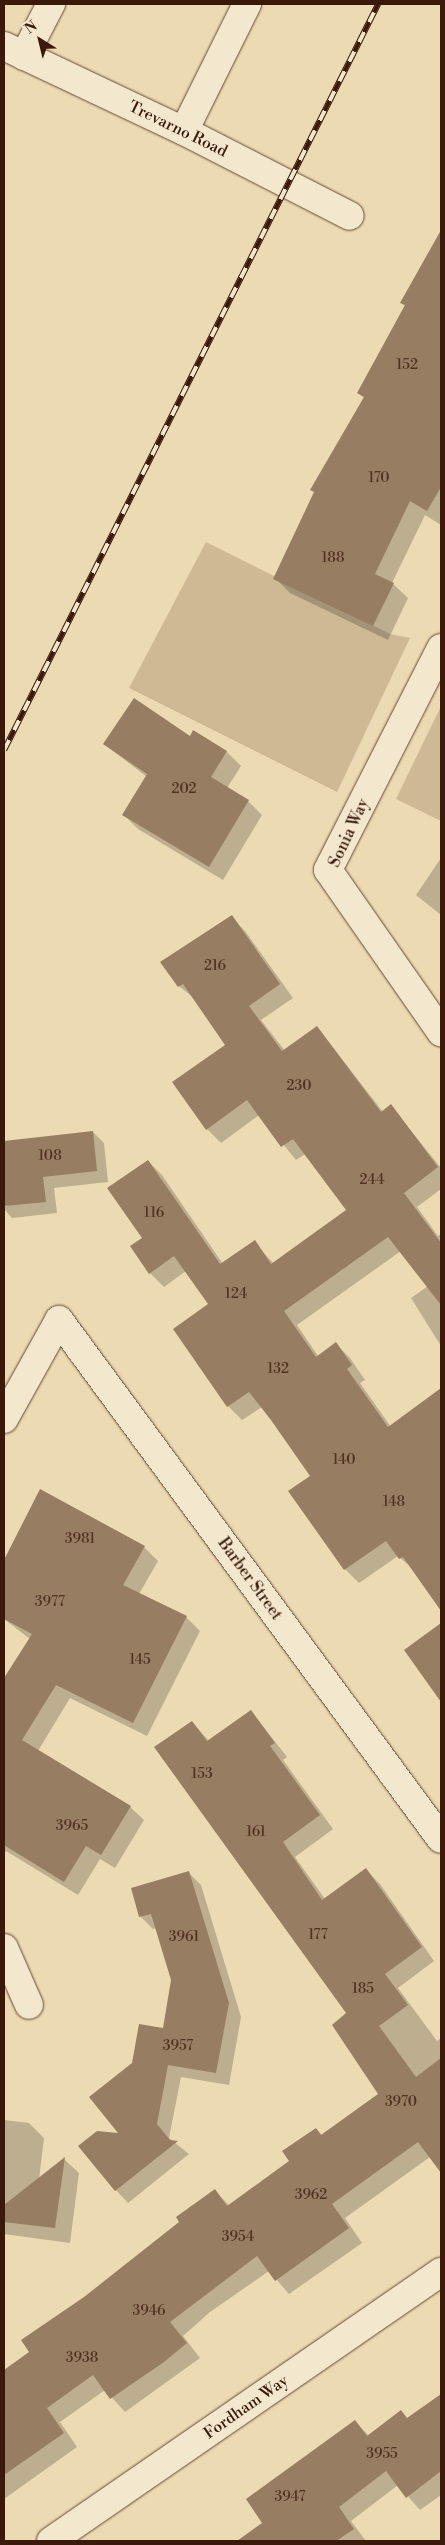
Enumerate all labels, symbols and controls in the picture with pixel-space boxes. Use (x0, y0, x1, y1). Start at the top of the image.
north arrow (15, 15, 65, 65)
text: N (21, 17, 41, 38)
street label: Trevarno Road (125, 97, 231, 161)
house number: 152 (396, 357, 418, 373)
house number: 170 (368, 470, 390, 486)
house number: 188 (322, 550, 344, 566)
house number: 202 (171, 781, 197, 797)
street label: Sonia Way (325, 796, 373, 870)
house number: 216 (204, 958, 226, 974)
house number: 230 (287, 1078, 311, 1094)
house number: 108 (38, 1148, 62, 1164)
house number: 244 (359, 1172, 385, 1188)
house number: 116 (144, 1205, 164, 1221)
house number: 124 (225, 1286, 247, 1302)
house number: 132 (267, 1361, 289, 1377)
house number: 140 (332, 1452, 356, 1468)
house number: 148 (383, 1494, 405, 1510)
house number: 3981 (65, 1531, 95, 1547)
street label: Barber Street (214, 1534, 286, 1624)
house number: 3977 (35, 1594, 65, 1610)
house number: 145 (129, 1652, 151, 1668)
house number: 153 (191, 1766, 213, 1782)
house number: 3965 (56, 1818, 88, 1834)
house number: 161 (246, 1824, 266, 1840)
house number: 177 (308, 1927, 328, 1943)
house number: 3961 (169, 1929, 199, 1945)
house number: 185 (352, 1981, 374, 1997)
house number: 3957 (163, 2038, 193, 2054)
house number: 3970 (385, 2094, 417, 2110)
house number: 3962 (295, 2187, 327, 2203)
house number: 3954 (222, 2229, 254, 2245)
house number: 3946 (133, 2303, 165, 2319)
house number: 3938 (66, 2350, 98, 2366)
street label: Fordham Way (200, 2371, 292, 2443)
house number: 3955 (366, 2446, 398, 2462)
house number: 3947 (275, 2489, 305, 2505)

